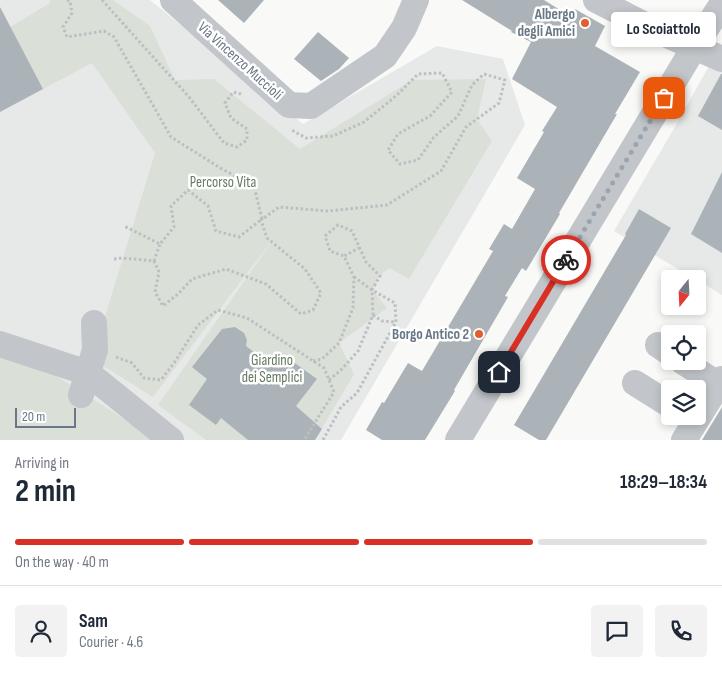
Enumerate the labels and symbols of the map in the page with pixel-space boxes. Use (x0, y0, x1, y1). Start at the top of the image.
place label: Albergo degli Amici (517, 5, 575, 41)
callout: Lo Scoiattolo (612, 13, 716, 48)
marker: Albergo degli Amici (579, 17, 591, 29)
street label: Via Vincenzo Muccioli (194, 18, 287, 104)
pin (643, 77, 685, 119)
park label: Percorso Vita (190, 173, 256, 192)
courier (541, 235, 591, 285)
north arrow (661, 270, 706, 315)
place label: Borgo Antico 2 (392, 325, 469, 344)
marker: Borgo Antico 2 (473, 328, 485, 340)
park label: Giardino dei Semplici (242, 351, 302, 387)
pin (478, 351, 520, 393)
scale bar (15, 405, 76, 428)

